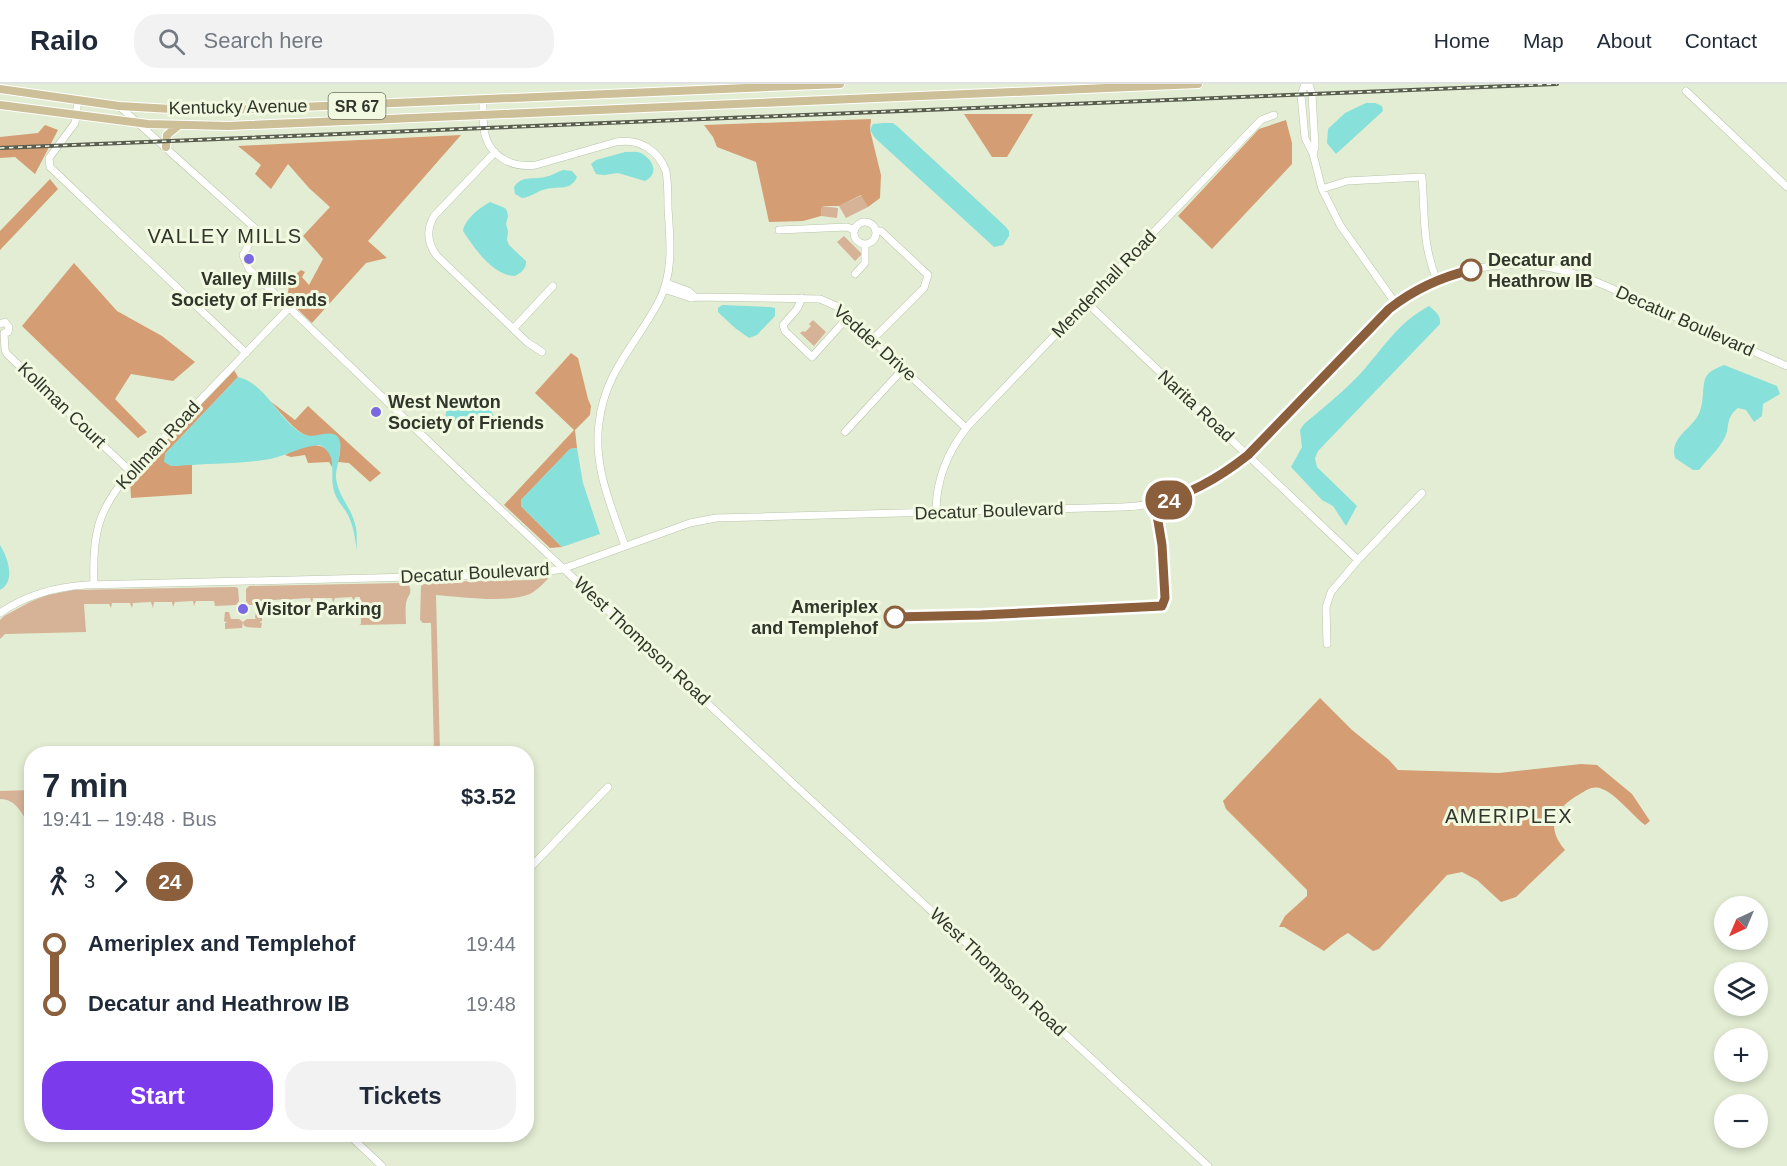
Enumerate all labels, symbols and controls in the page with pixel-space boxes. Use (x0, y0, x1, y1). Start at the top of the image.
search box (134, 14, 554, 68)
text: Railo (30, 25, 98, 56)
icon: search (155, 25, 188, 58)
text: Search here (203, 28, 323, 53)
text: Home (1434, 29, 1490, 52)
text: Map (1523, 29, 1564, 52)
text: About (1597, 29, 1652, 52)
text: Contact (1685, 29, 1757, 52)
road number: SR 67 (328, 93, 386, 119)
street label: Kentucky Avenue (168, 96, 308, 118)
district label: VALLEY MILLS (147, 225, 303, 247)
street label: Mendenhall Road (1048, 226, 1160, 342)
place label: Decatur and Heathrow IB (1488, 250, 1593, 291)
marker: Valley Mills Society of Friends (242, 252, 256, 266)
marker: Decatur and Heathrow IB (1460, 259, 1482, 281)
place label: Valley Mills Society of Friends (171, 269, 327, 310)
street label: Decatur Boulevard (1613, 282, 1757, 360)
street label: Vedder Drive (830, 301, 920, 385)
street label: Kollman Court (14, 358, 110, 452)
street label: Narita Road (1154, 366, 1238, 446)
place label: West Newton Society of Friends (388, 392, 544, 433)
street label: Kollman Road (112, 397, 204, 493)
marker: West Newton Society of Friends (369, 405, 383, 419)
line badge: 24 (1142, 480, 1196, 520)
text: 24 (1157, 489, 1181, 512)
street label: Decatur Boulevard (914, 498, 1064, 524)
street label: Decatur Boulevard (400, 559, 550, 587)
street label: West Thompson Road (570, 573, 714, 709)
place label: Ameriplex and Templehof (751, 597, 879, 638)
place label: Visitor Parking (255, 599, 382, 619)
marker: Visitor Parking (236, 602, 250, 616)
marker: Ameriplex and Templehof (884, 606, 906, 628)
text: 7 min (42, 767, 128, 804)
text: $3.52 (461, 784, 516, 809)
district label: AMERIPLEX (1445, 805, 1573, 827)
text: 19:41 – 19:48 · Bus (42, 808, 217, 830)
icon: walk (42, 865, 75, 898)
icon: forward (104, 865, 137, 898)
text: 3 (84, 870, 95, 892)
text: 24 (158, 870, 181, 893)
north arrow (1714, 896, 1768, 950)
map controls (1714, 896, 1768, 1148)
street label: West Thompson Road (926, 904, 1070, 1040)
text: Ameriplex and Templehof (88, 931, 355, 956)
text: 19:44 (466, 933, 516, 955)
button: layers (1714, 962, 1768, 1016)
text: Decatur and Heathrow IB (88, 991, 350, 1016)
text: 19:48 (466, 993, 516, 1015)
button: + (1714, 1028, 1768, 1082)
button: Start (42, 1061, 273, 1130)
button: Tickets (285, 1061, 516, 1130)
button: − (1714, 1094, 1768, 1148)

